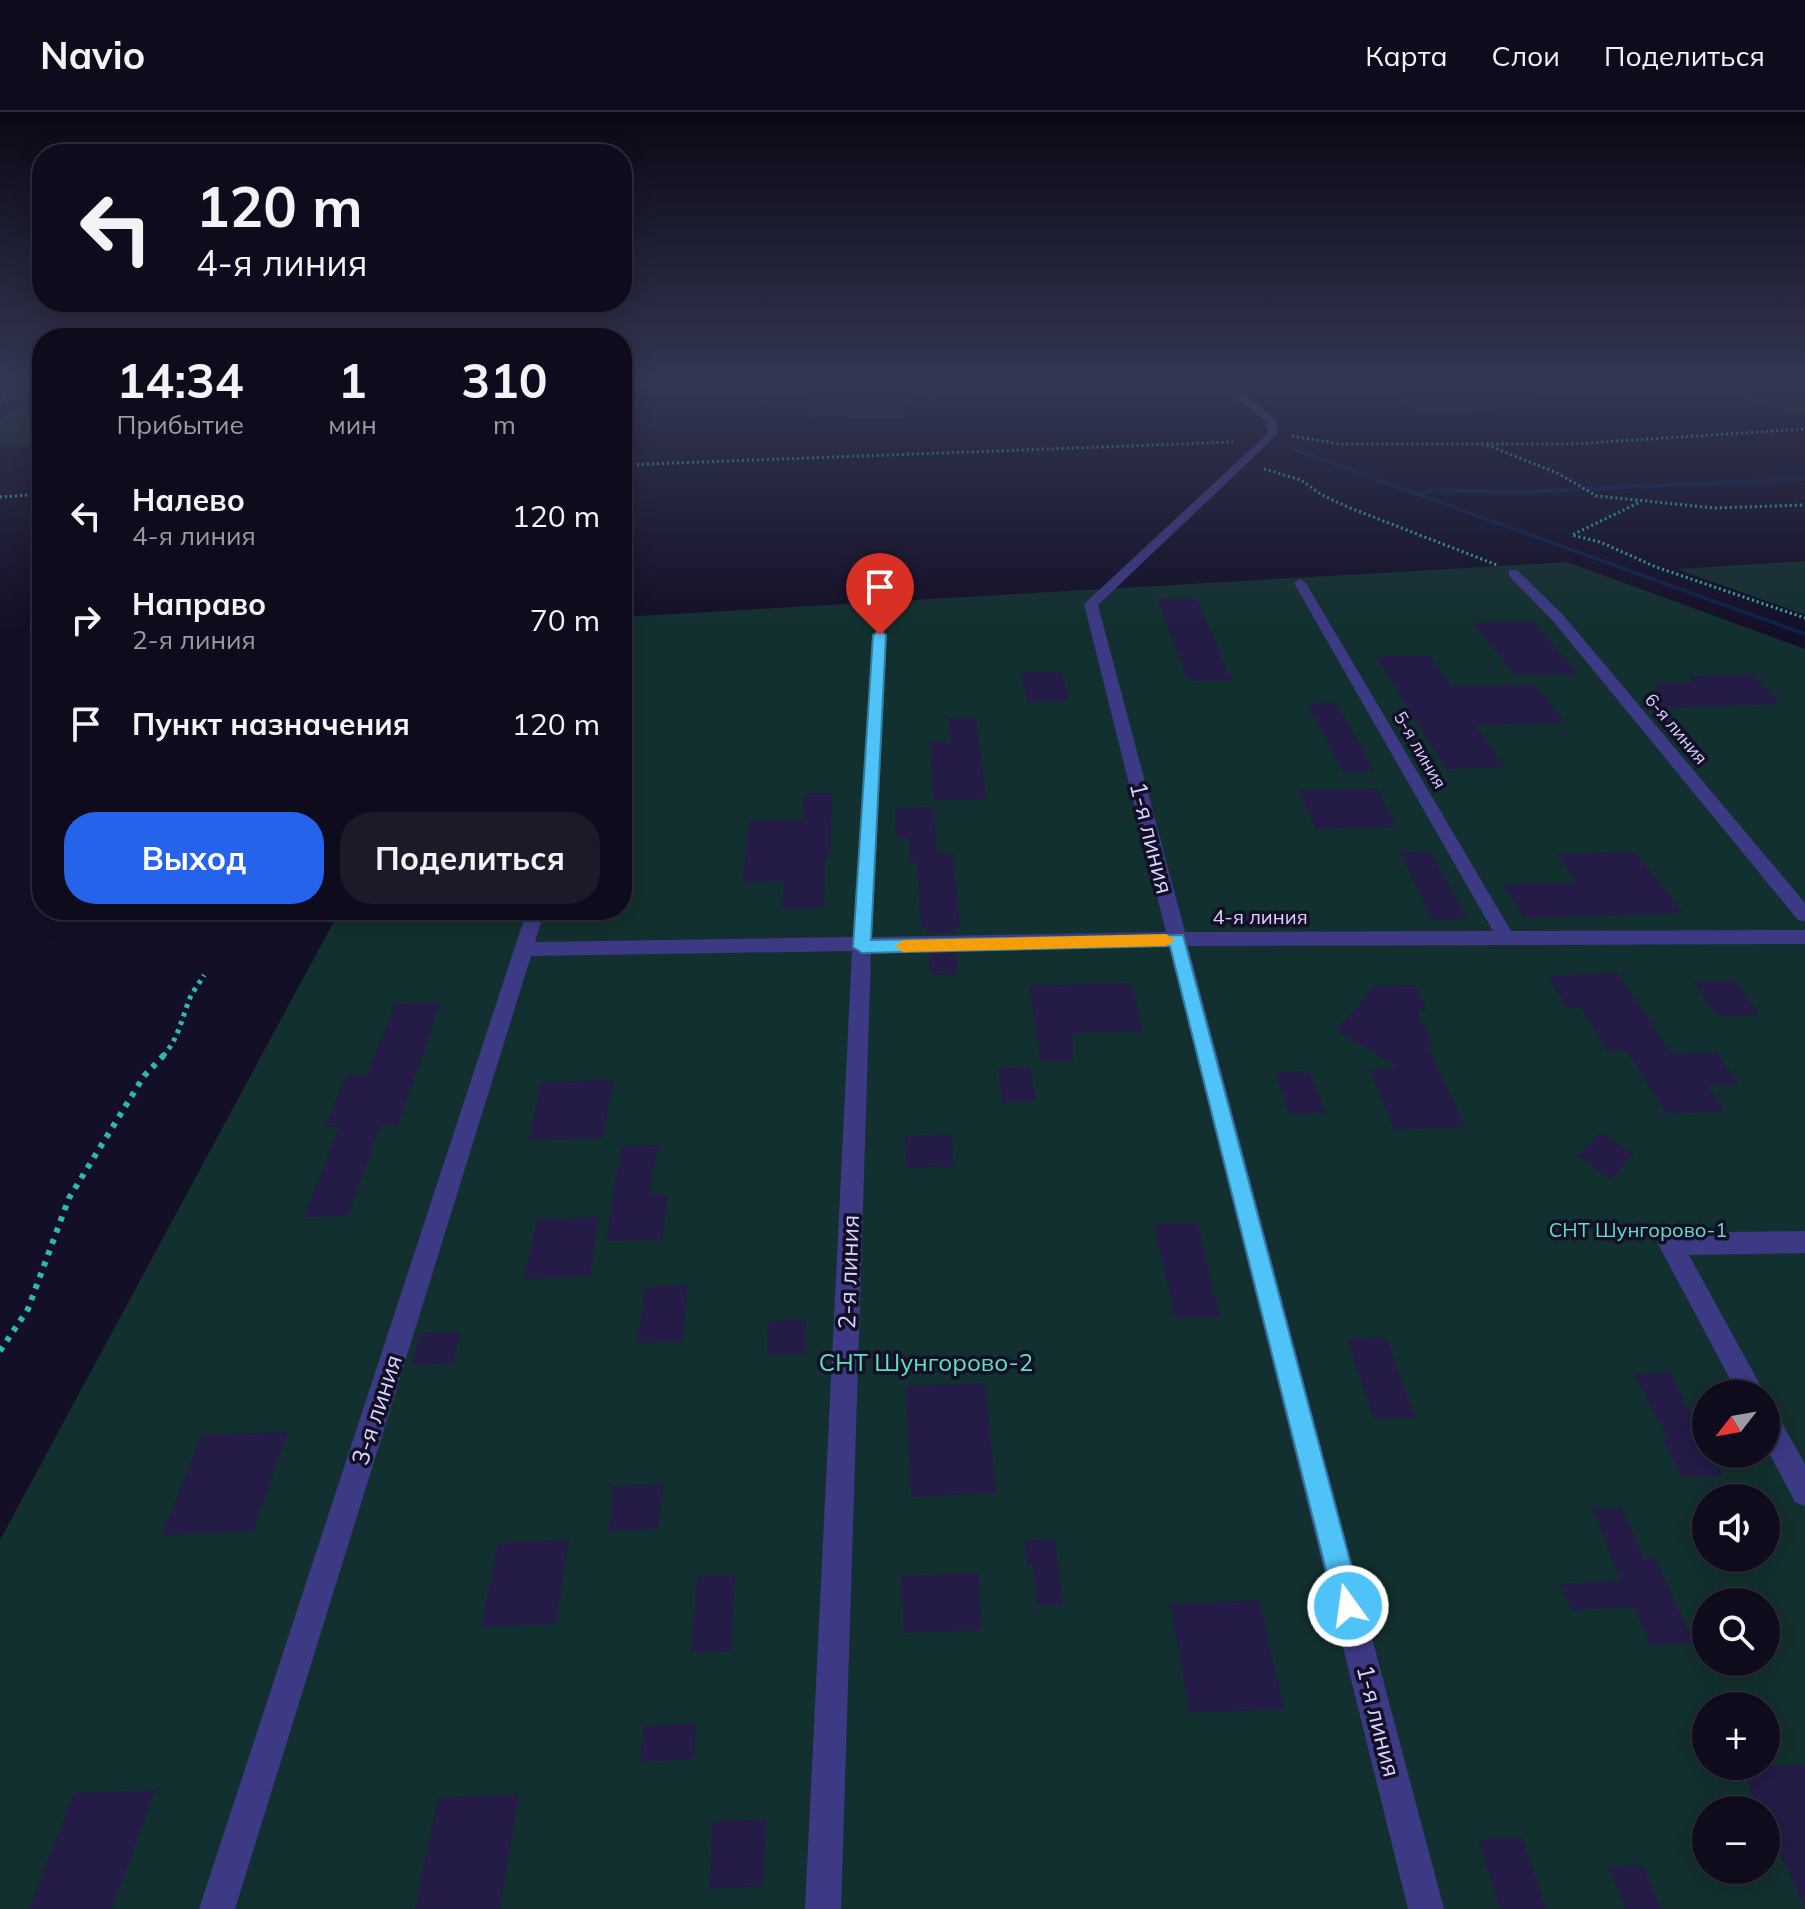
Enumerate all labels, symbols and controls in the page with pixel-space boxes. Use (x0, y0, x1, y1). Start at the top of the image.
text: Navio (40, 31, 145, 79)
text: Карта (1365, 38, 1448, 73)
text: Слои (1492, 38, 1560, 73)
text: Поделиться (1604, 38, 1765, 73)
text: 120 m (196, 171, 363, 241)
icon: left (64, 176, 168, 280)
text: 4-я линия (196, 240, 367, 285)
text: 14:34 (117, 350, 244, 410)
text: 1 (338, 350, 367, 410)
text: 310 (461, 350, 548, 410)
text: Прибытие (116, 408, 244, 441)
text: мин (328, 408, 377, 441)
text: m (493, 408, 516, 441)
text: Налево (132, 481, 245, 519)
icon: left (64, 494, 108, 538)
text: 120 m (512, 497, 600, 535)
text: 4-я линия (132, 519, 256, 552)
pin (846, 553, 914, 635)
icon: arrive (858, 565, 902, 609)
text: Направо (132, 585, 266, 623)
icon: right (64, 598, 108, 642)
text: 70 m (530, 601, 600, 639)
text: 2-я линия (132, 623, 256, 656)
street label: 6-я линия (1640, 688, 1713, 769)
icon: arrive (64, 702, 108, 746)
text: Пункт назначения (132, 705, 410, 743)
text: 120 m (512, 705, 600, 743)
street label: 5-я линия (1389, 707, 1452, 793)
street label: 1-я линия (1124, 779, 1180, 897)
button: Выход (64, 812, 324, 904)
button: Поделиться (340, 812, 600, 904)
street label: 4-я линия (1212, 904, 1308, 929)
street label: 2-я линия (831, 1214, 865, 1330)
park label: СНТ Шунгорово-1 (1549, 1217, 1727, 1242)
park label: СНТ Шунгорово-2 (819, 1347, 1033, 1377)
street label: 3-я линия (344, 1351, 408, 1469)
north arrow (1692, 1380, 1780, 1468)
map controls (1692, 1380, 1780, 1884)
button: sound (1692, 1484, 1780, 1572)
position arrow (1306, 1564, 1390, 1648)
button: search (1692, 1588, 1780, 1676)
street label: 1-я линия (1351, 1662, 1407, 1780)
button: + (1692, 1692, 1780, 1780)
button: − (1692, 1796, 1780, 1884)

